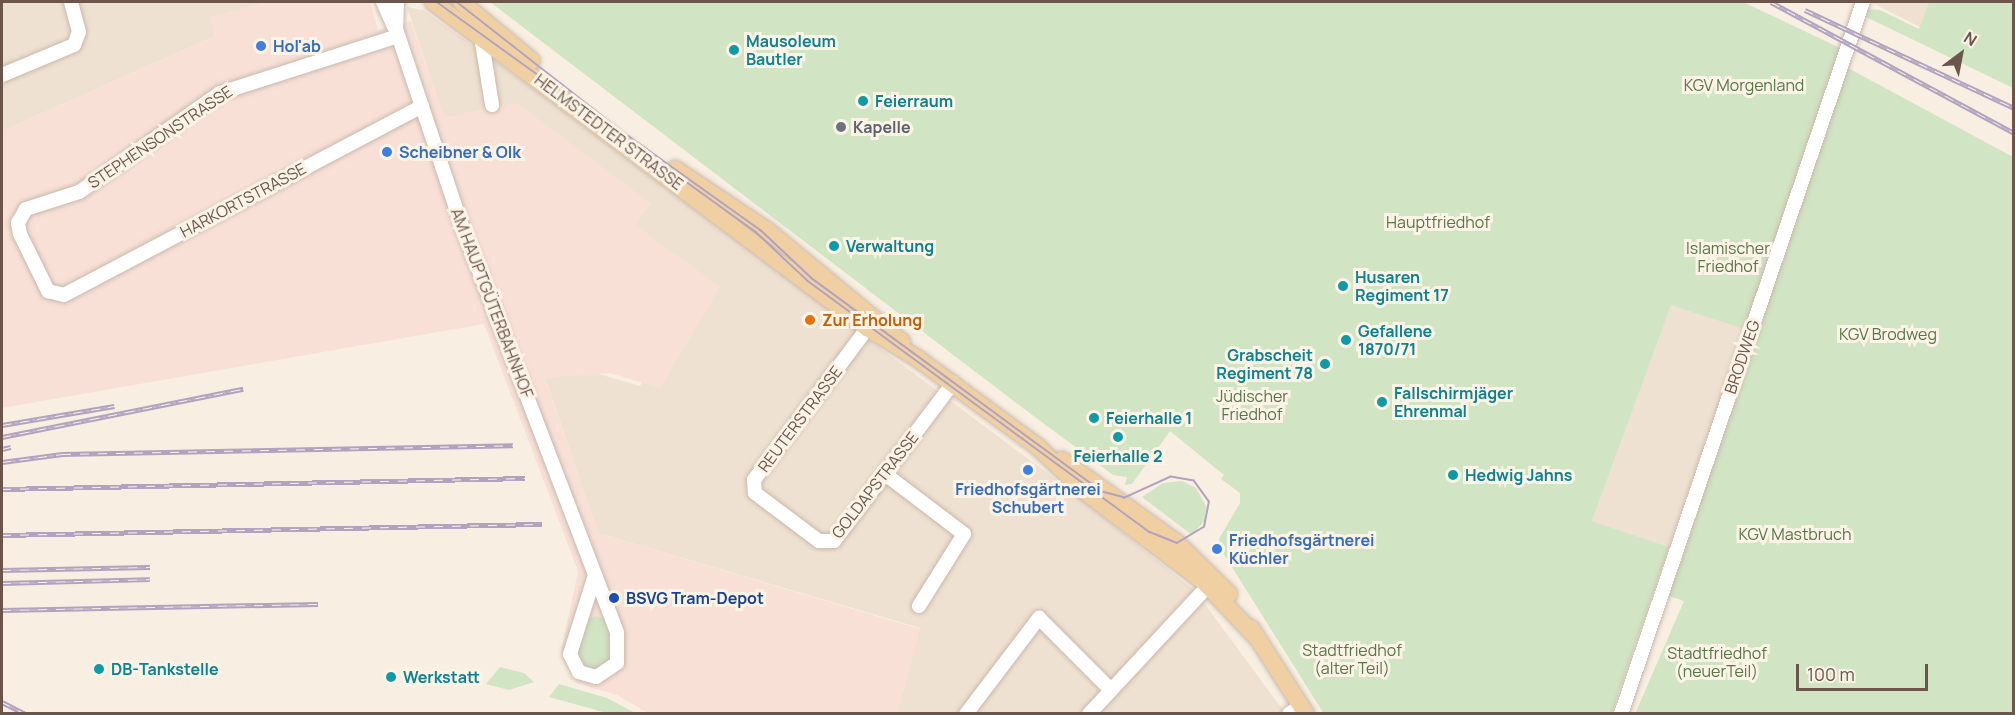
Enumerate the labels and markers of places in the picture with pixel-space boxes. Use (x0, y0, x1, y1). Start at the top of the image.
place label: Mausoleum Bautler (746, 31, 836, 69)
place label: Hol'ab (273, 36, 321, 56)
marker: Hol'ab (254, 39, 268, 53)
marker: Mausoleum Bautler (727, 43, 741, 57)
place label: Feierraum (875, 91, 953, 111)
marker: Feierraum (856, 94, 870, 108)
place label: Kapelle (853, 117, 911, 137)
marker: Kapelle (834, 120, 848, 134)
place label: Scheibner & Olk (399, 142, 521, 162)
marker: Scheibner & Olk (380, 145, 394, 159)
place label: Verwaltung (846, 236, 934, 256)
marker: Verwaltung (827, 239, 841, 253)
place label: Husaren Regiment 17 (1355, 267, 1449, 305)
marker: Husaren Regiment 17 (1336, 279, 1350, 293)
place label: Zur Erholung (822, 310, 922, 330)
marker: Zur Erholung (803, 313, 817, 327)
place label: Gefallene 1870/71 (1358, 321, 1432, 359)
marker: Gefallene 1870/71 (1339, 333, 1353, 347)
place label: Grabscheit Regiment 78 (1216, 345, 1313, 383)
marker: Grabscheit Regiment 78 (1318, 357, 1332, 371)
place label: Fallschirmjäger Ehrenmal (1394, 383, 1513, 421)
marker: Fallschirmjäger Ehrenmal (1375, 395, 1389, 409)
place label: Feierhalle 1 (1106, 408, 1192, 428)
marker: Feierhalle 1 (1087, 411, 1101, 425)
marker: Feierhalle 2 (1111, 430, 1125, 444)
place label: Feierhalle 2 (1074, 446, 1162, 466)
marker: Friedhofsgärtnerei Schubert (1021, 463, 1035, 477)
place label: Hedwig Jahns (1465, 465, 1572, 485)
marker: Hedwig Jahns (1446, 468, 1460, 482)
place label: Friedhofsgärtnerei Schubert (955, 479, 1101, 517)
place label: Friedhofsgärtnerei Küchler (1229, 530, 1375, 568)
marker: Friedhofsgärtnerei Küchler (1210, 542, 1224, 556)
place label: BSVG Tram-Depot (626, 588, 764, 608)
marker: BSVG Tram-Depot (607, 591, 621, 605)
place label: DB-Tankstelle (111, 659, 219, 679)
marker: DB-Tankstelle (92, 662, 106, 676)
place label: Werkstatt (403, 667, 480, 687)
marker: Werkstatt (384, 670, 398, 684)

